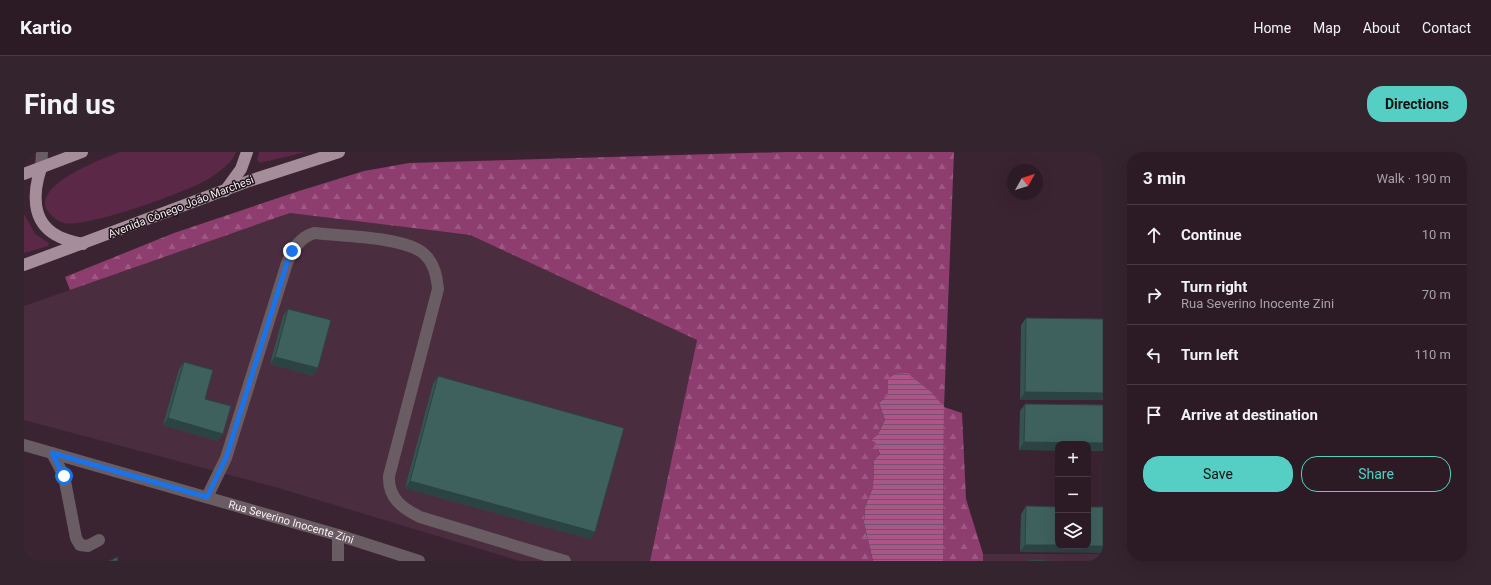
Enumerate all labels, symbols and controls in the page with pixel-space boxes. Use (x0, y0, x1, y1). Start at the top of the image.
text: Kartio (20, 16, 72, 39)
text: Home (1253, 20, 1291, 36)
text: Map (1313, 20, 1341, 36)
text: About (1363, 20, 1400, 36)
text: Contact (1422, 20, 1471, 36)
button: Directions (1367, 86, 1467, 122)
text: Find us (24, 88, 115, 121)
north arrow (1007, 164, 1043, 200)
text: 3 min (1143, 168, 1186, 188)
text: Walk · 190 m (1376, 171, 1451, 186)
street label: Avenida Cônego João Marchesi (106, 173, 256, 241)
icon: ahead (1143, 224, 1165, 246)
text: Continue (1181, 226, 1242, 244)
text: 10 m (1422, 227, 1451, 242)
route end (283, 242, 301, 260)
text: Turn right (1181, 278, 1247, 296)
icon: right (1143, 284, 1165, 306)
text: 70 m (1422, 287, 1451, 302)
text: Rua Severino Inocente Zini (1181, 296, 1334, 311)
icon: left (1143, 344, 1165, 366)
text: Turn left (1181, 346, 1238, 364)
text: 110 m (1414, 347, 1451, 362)
icon: arrive (1143, 404, 1165, 426)
text: Arrive at destination (1181, 406, 1318, 424)
map controls (1055, 441, 1091, 549)
button: + (1055, 441, 1091, 477)
button: Save (1143, 456, 1293, 492)
button: Share (1301, 456, 1451, 492)
route start (55, 467, 73, 485)
button: − (1055, 477, 1091, 513)
street label: Rua Severino Inocente Zini (227, 497, 355, 546)
button: layers (1055, 513, 1091, 549)

